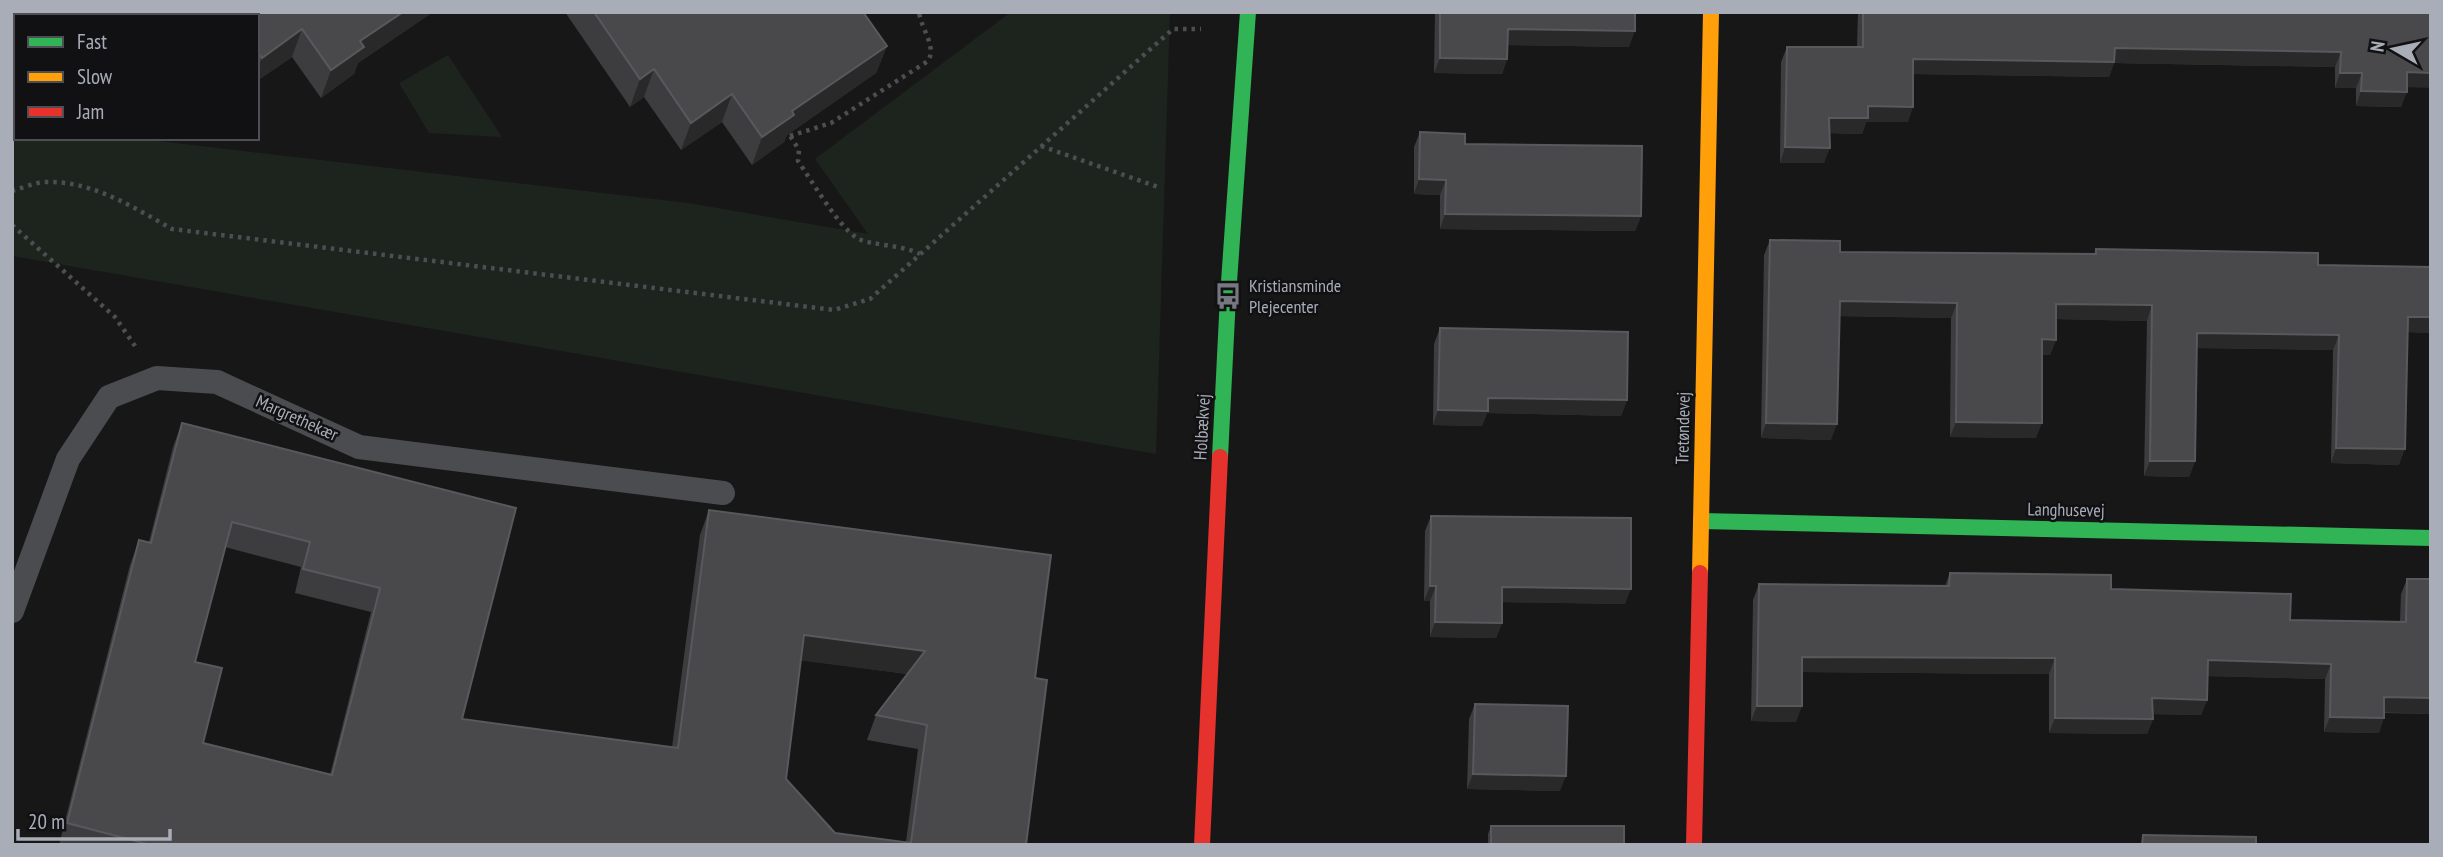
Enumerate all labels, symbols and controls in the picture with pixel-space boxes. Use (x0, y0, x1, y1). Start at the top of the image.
legend (14, 14, 259, 140)
north arrow (2359, 14, 2429, 84)
text: Fast (77, 28, 107, 55)
text: N (2365, 39, 2390, 53)
text: Slow (77, 63, 113, 90)
text: Jam (76, 98, 104, 125)
place label: Kristiansminde Plejecenter (1249, 274, 1341, 318)
bus stop icon: Kristiansminde Plejecenter (1213, 281, 1243, 311)
street label: Margrethekær (253, 389, 342, 446)
street label: Tretøndevej (1670, 391, 1695, 465)
street label: Holbækvej (1188, 393, 1215, 461)
street label: Langhusevej (2027, 497, 2105, 522)
scale bar (18, 798, 170, 842)
text: 20 m (28, 808, 65, 835)

